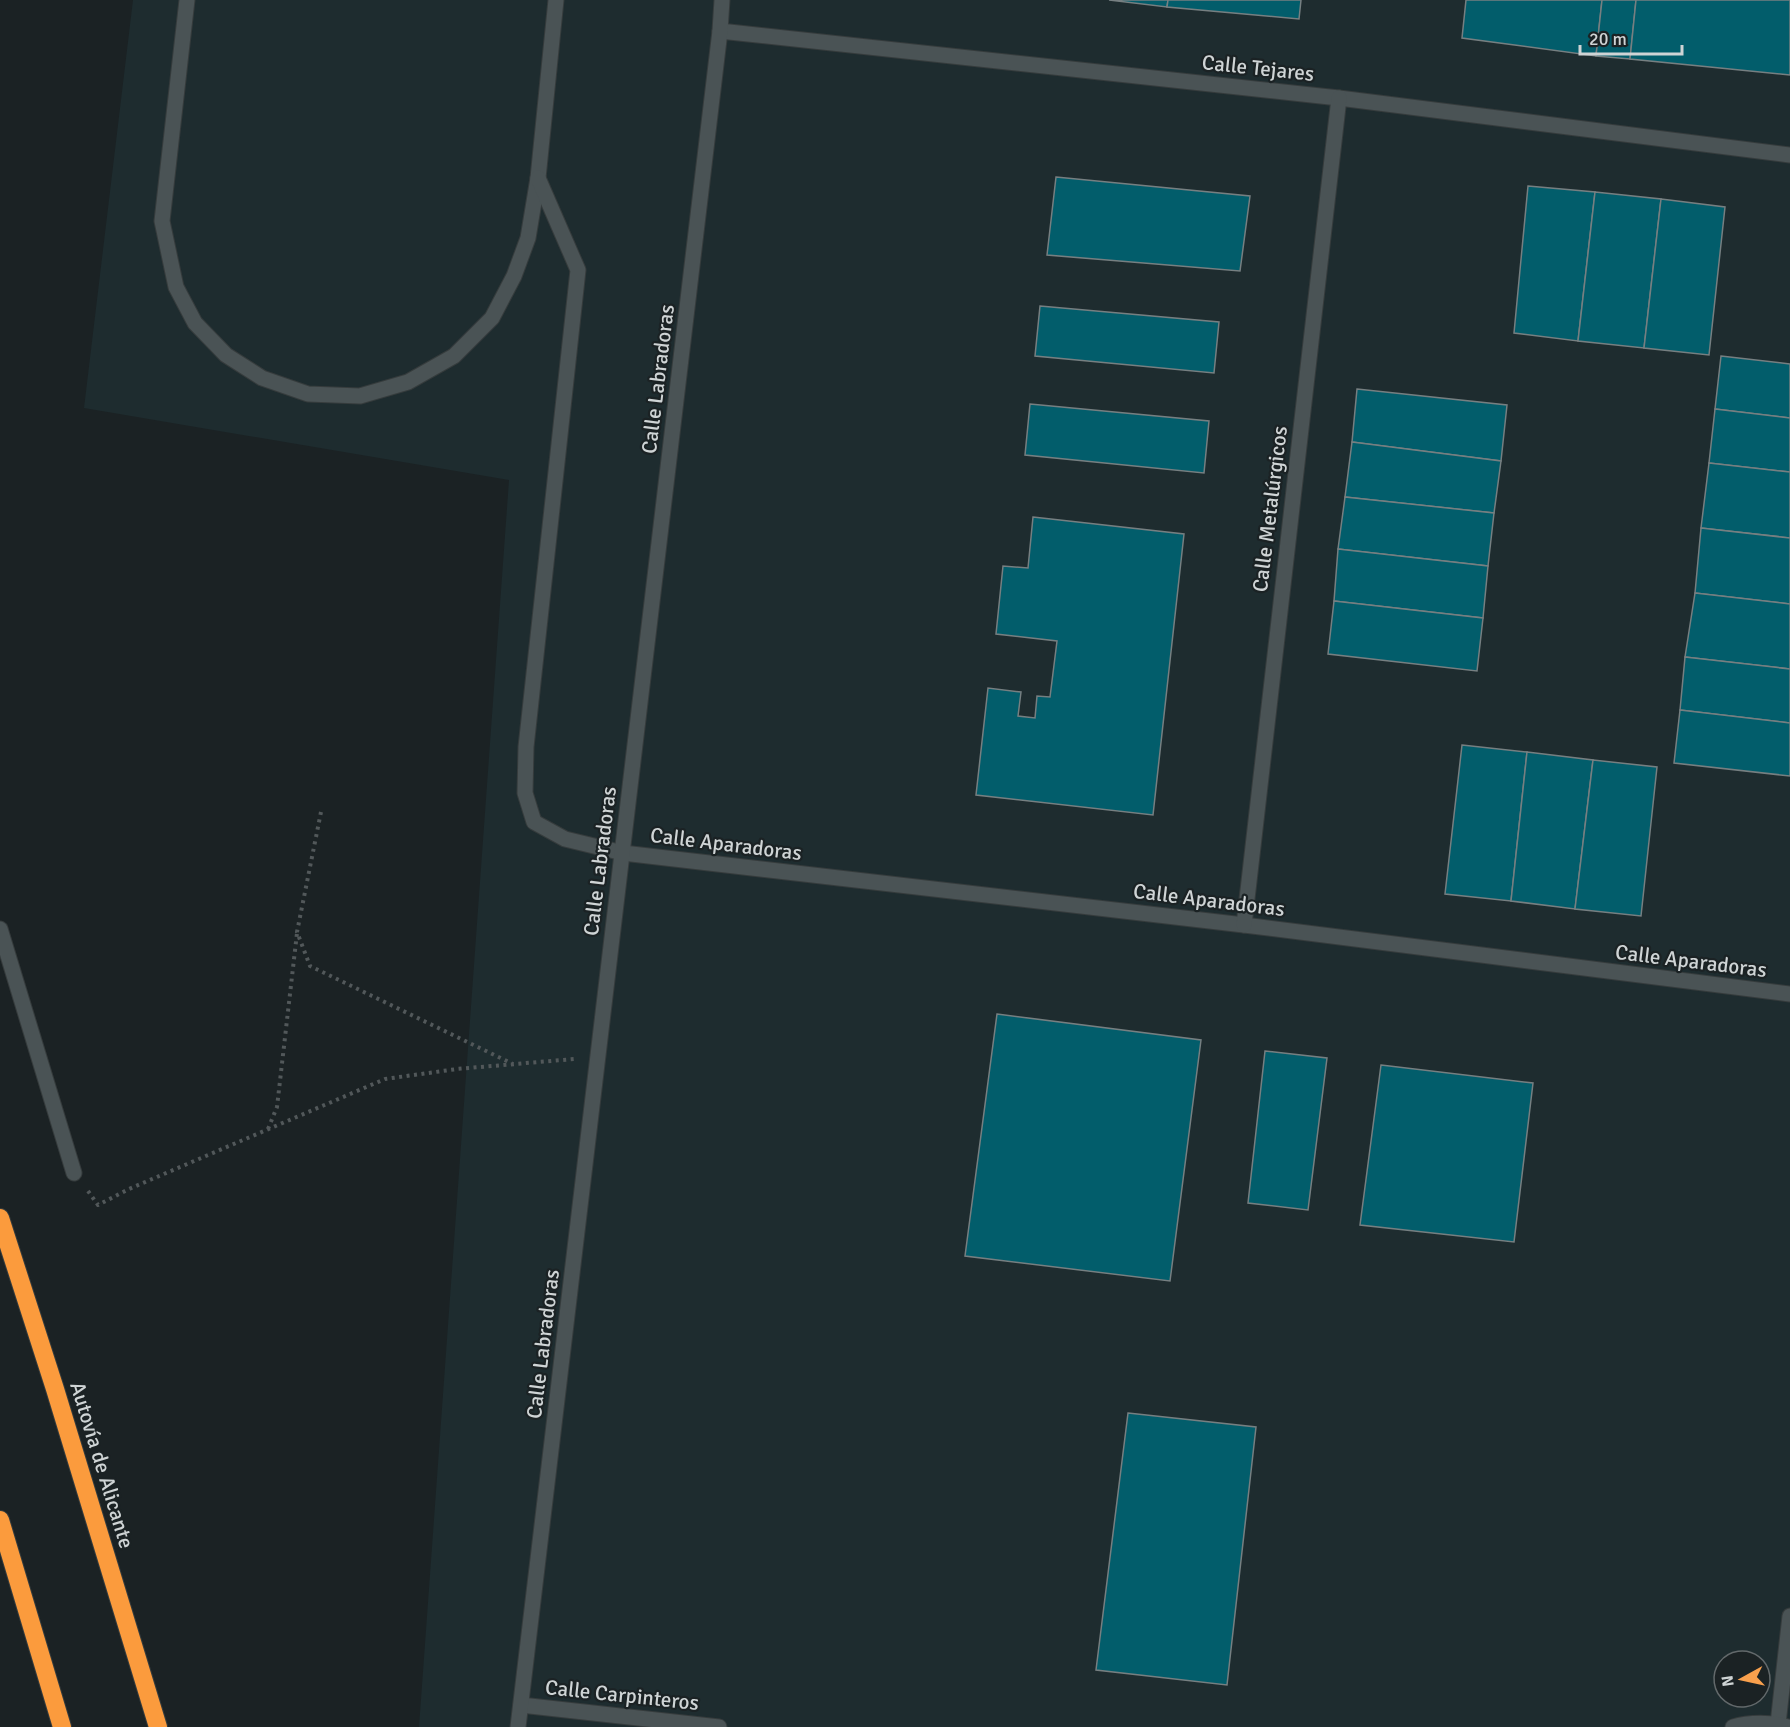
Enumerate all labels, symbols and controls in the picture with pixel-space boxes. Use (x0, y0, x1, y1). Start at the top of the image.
scale bar (1580, 18, 1682, 56)
text: 20 m (1589, 28, 1627, 50)
street label: Calle Tejares (1201, 49, 1315, 87)
street label: Calle Labradoras (636, 303, 680, 455)
street label: Calle Metalúrgicos (1247, 424, 1293, 594)
street label: Calle Labradoras (578, 785, 622, 937)
street label: Calle Aparadoras (649, 822, 803, 866)
street label: Calle Aparadoras (1132, 878, 1286, 922)
street label: Calle Aparadoras (1614, 939, 1768, 983)
street label: Calle Labradoras (521, 1268, 565, 1420)
street label: Autovía de Alicante (64, 1379, 140, 1551)
north arrow (1712, 1649, 1772, 1709)
street label: Calle Carpinteros (544, 1674, 700, 1716)
text: N (1717, 1674, 1739, 1688)

